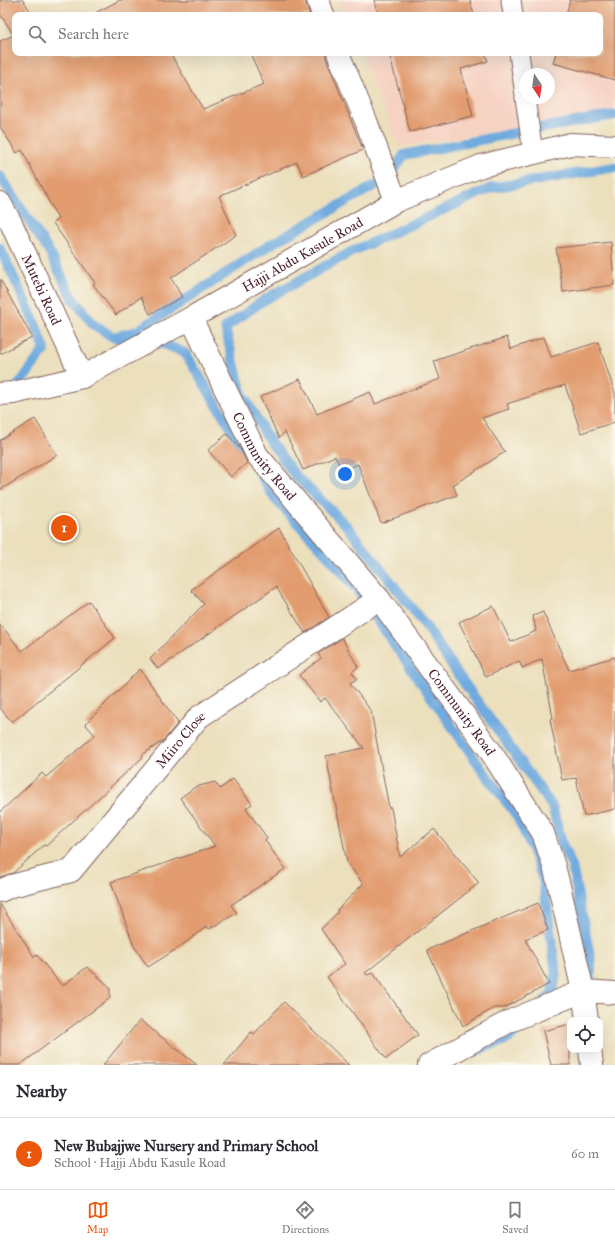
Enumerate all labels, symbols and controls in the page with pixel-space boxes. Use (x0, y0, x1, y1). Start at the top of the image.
search box (12, 12, 603, 56)
icon: search (26, 23, 48, 45)
text: Search here (58, 25, 129, 43)
north arrow (519, 68, 555, 104)
street label: Hajji Abdu Kasule Road (239, 213, 366, 296)
street label: Mutebi Road (18, 251, 65, 328)
street label: Community Road (229, 409, 300, 504)
your location (335, 464, 355, 484)
pin: 1 (51, 513, 77, 543)
street label: Community Road (424, 665, 499, 759)
street label: Miiro Close (152, 707, 208, 771)
map controls (567, 1017, 603, 1053)
button: locate (567, 1017, 603, 1053)
text: Nearby (16, 1081, 67, 1102)
text: New Bubajjwe Nursery and Primary School (54, 1137, 318, 1155)
text: 1 (26, 1146, 32, 1162)
text: 60 m (571, 1146, 599, 1162)
text: School · Hajji Abdu Kasule Road (54, 1155, 226, 1171)
tab: Map (87, 1199, 109, 1236)
tab: Directions (282, 1199, 329, 1236)
tab: Saved (502, 1199, 528, 1236)

